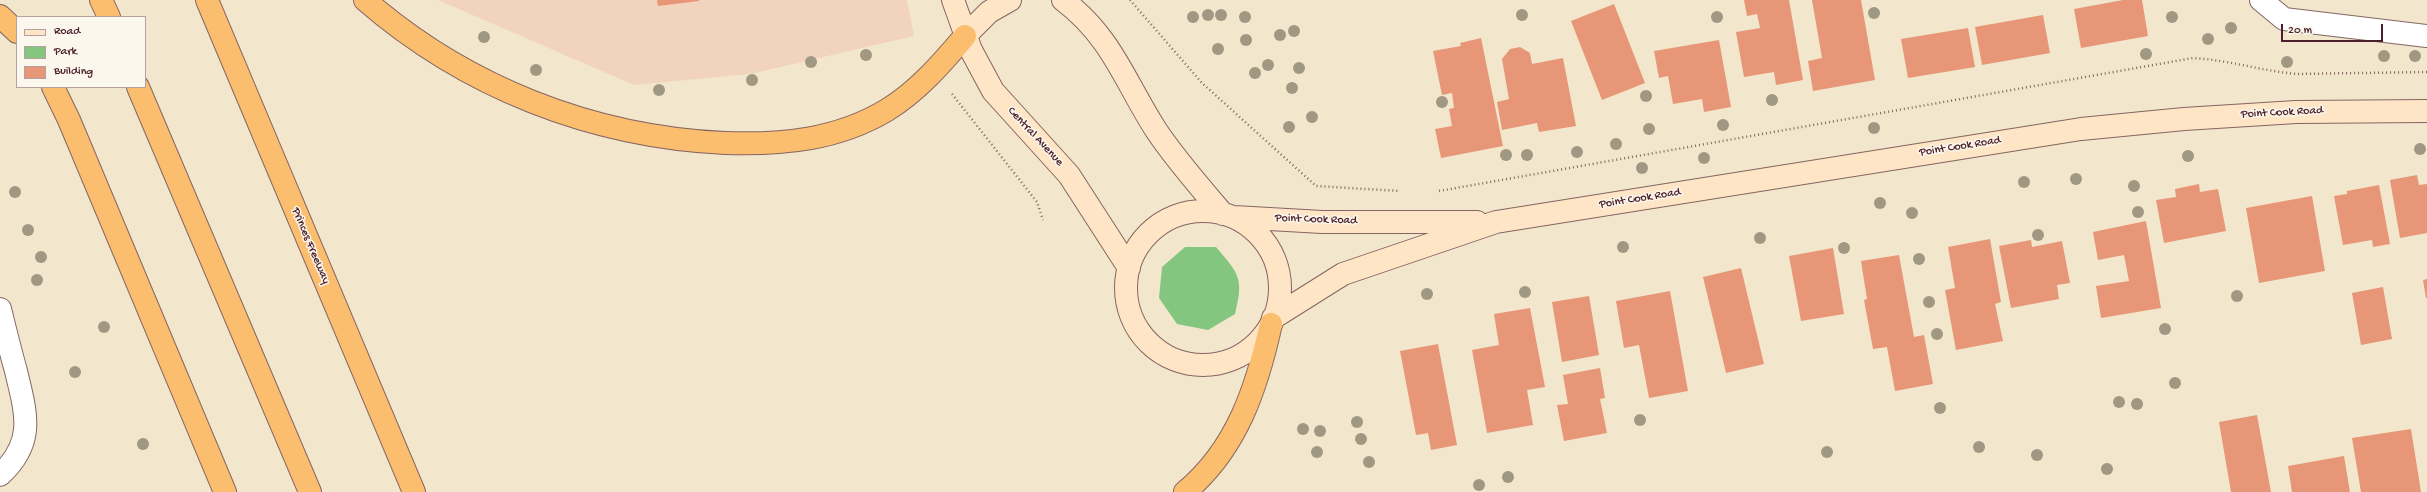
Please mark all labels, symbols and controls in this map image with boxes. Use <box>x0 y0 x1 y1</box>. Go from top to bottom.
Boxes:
legend <box>16 16 146 88</box>
scale bar <box>2283 16 2385 42</box>
text: 20 m <box>2288 24 2312 38</box>
text: Road <box>54 25 80 39</box>
text: Park <box>54 45 77 59</box>
text: Building <box>54 65 93 79</box>
street label: Central Avenue <box>1004 104 1066 170</box>
street label: Point Cook Road <box>2241 104 2323 122</box>
street label: Point Cook Road <box>1918 133 2002 161</box>
street label: Point Cook Road <box>1598 185 1682 213</box>
street label: Princes Freeway <box>287 206 333 286</box>
street label: Point Cook Road <box>1275 211 1357 229</box>

